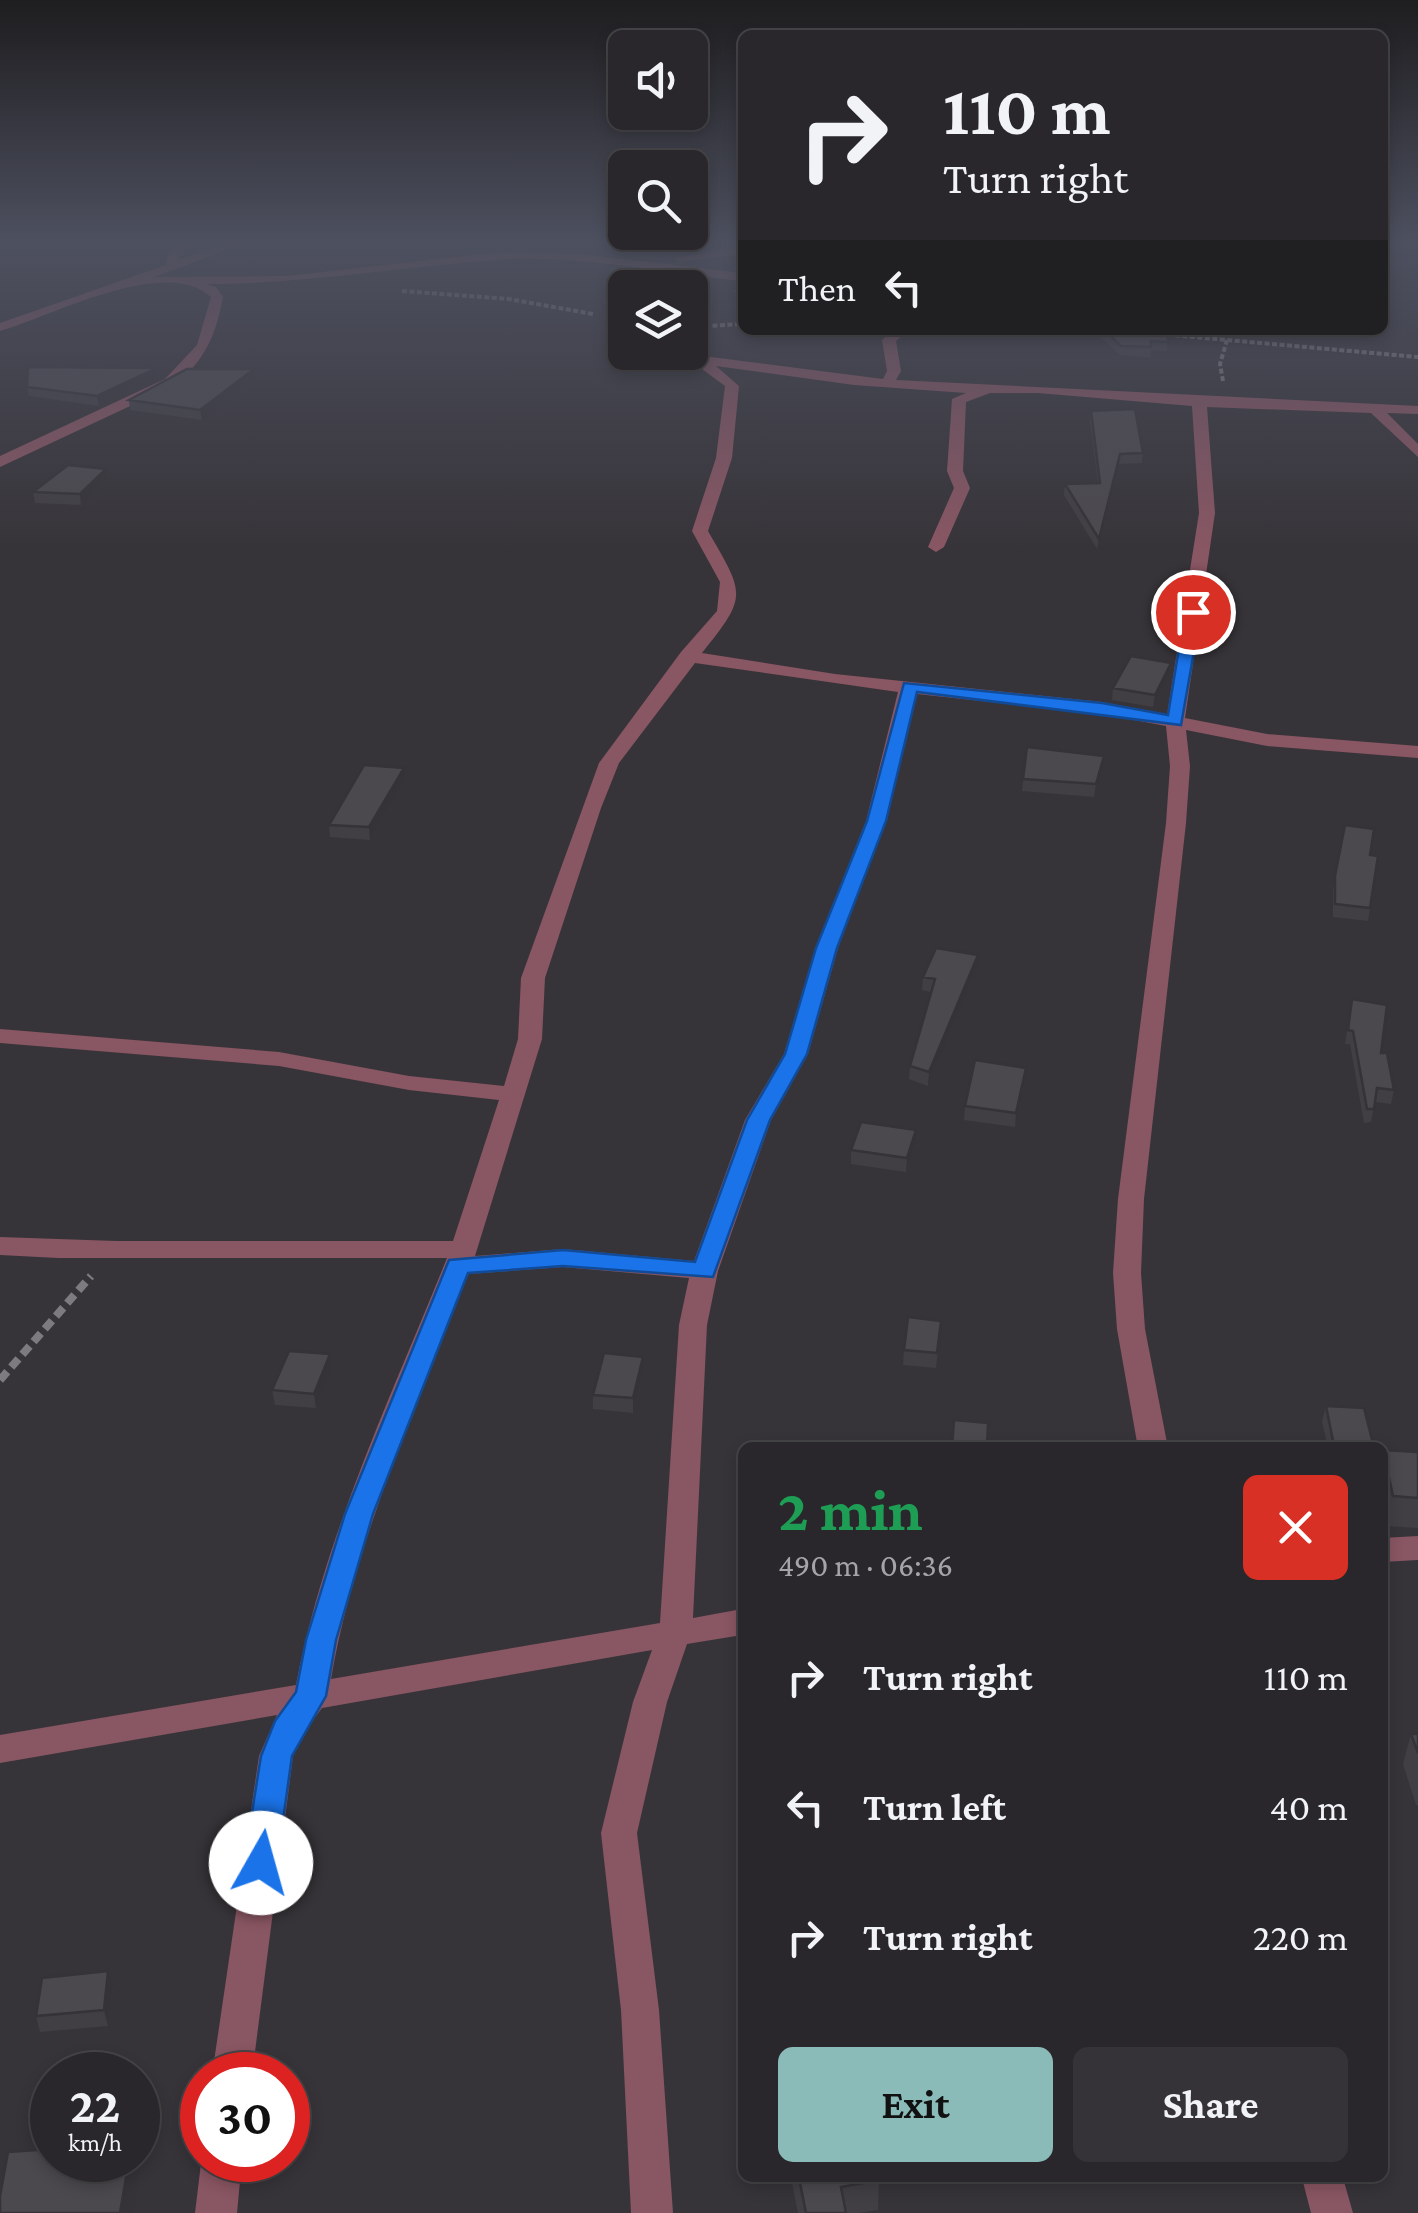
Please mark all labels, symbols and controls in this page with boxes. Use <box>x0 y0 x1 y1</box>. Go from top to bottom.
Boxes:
map controls <box>608 30 708 370</box>
button: sound <box>608 30 708 130</box>
icon: right <box>778 70 908 200</box>
text: 110 m <box>943 71 1111 149</box>
button: search <box>608 150 708 250</box>
text: Turn right <box>943 153 1128 203</box>
icon: left <box>876 260 931 315</box>
text: Then <box>778 267 856 309</box>
button: layers <box>608 270 708 370</box>
pin <box>1151 570 1236 655</box>
icon: arrive <box>1166 585 1221 640</box>
button: close <box>1243 1475 1348 1580</box>
text: 2 min <box>778 1476 923 1543</box>
text: 490 m · 06:36 <box>778 1547 953 1583</box>
icon: right <box>778 1650 833 1705</box>
text: Turn right <box>863 1656 1032 1698</box>
text: 110 m <box>1264 1656 1348 1698</box>
icon: left <box>778 1780 833 1835</box>
text: Turn left <box>863 1786 1006 1828</box>
text: 40 m <box>1269 1786 1348 1828</box>
position arrow <box>209 1811 313 1915</box>
icon: right <box>778 1910 833 1965</box>
text: Turn right <box>863 1916 1032 1958</box>
text: 220 m <box>1253 1916 1348 1958</box>
button: Exit <box>778 2047 1053 2162</box>
button: Share <box>1073 2047 1348 2162</box>
speed limit sign: 30 <box>180 2052 310 2182</box>
text: 22 <box>70 2077 120 2133</box>
text: km/h <box>68 2129 122 2156</box>

